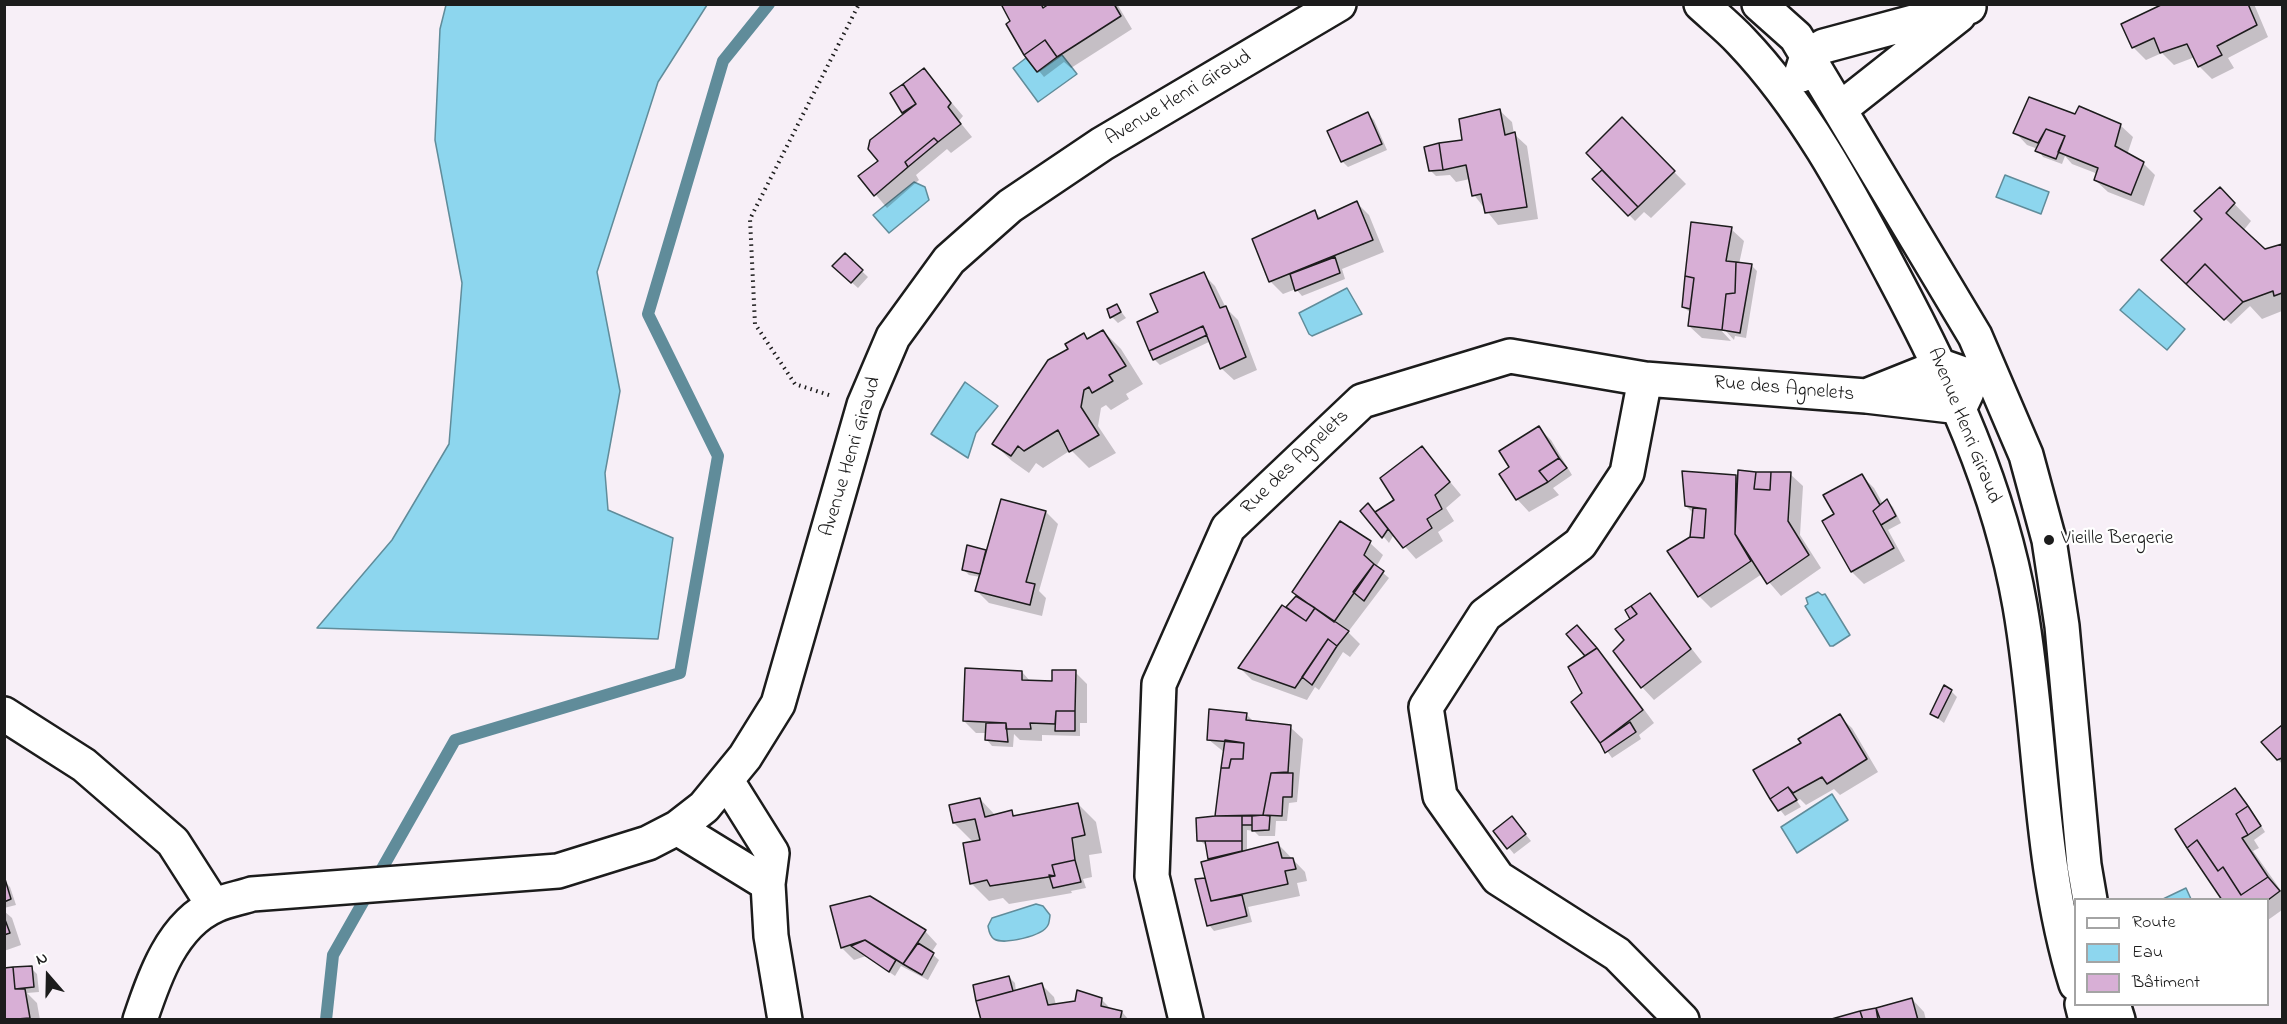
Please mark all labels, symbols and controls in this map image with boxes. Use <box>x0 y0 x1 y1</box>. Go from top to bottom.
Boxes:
street label: Avenue Henri Giraud <box>1102 46 1256 152</box>
street label: Avenue Henri Giraud <box>1921 345 2005 507</box>
street label: Rue des Agnelets <box>1713 372 1855 408</box>
street label: Avenue Henri Giraud <box>816 374 888 540</box>
street label: Rue des Agnelets <box>1237 405 1355 521</box>
place label: Vieille Bergerie <box>2061 528 2174 552</box>
marker: Vieille Bergerie <box>2042 533 2056 547</box>
legend <box>2074 898 2269 1006</box>
text: Route <box>2132 910 2176 936</box>
text: Eau <box>2132 940 2163 966</box>
north arrow <box>18 946 78 1006</box>
text: N <box>33 946 51 972</box>
text: Bâtiment <box>2132 970 2200 996</box>

